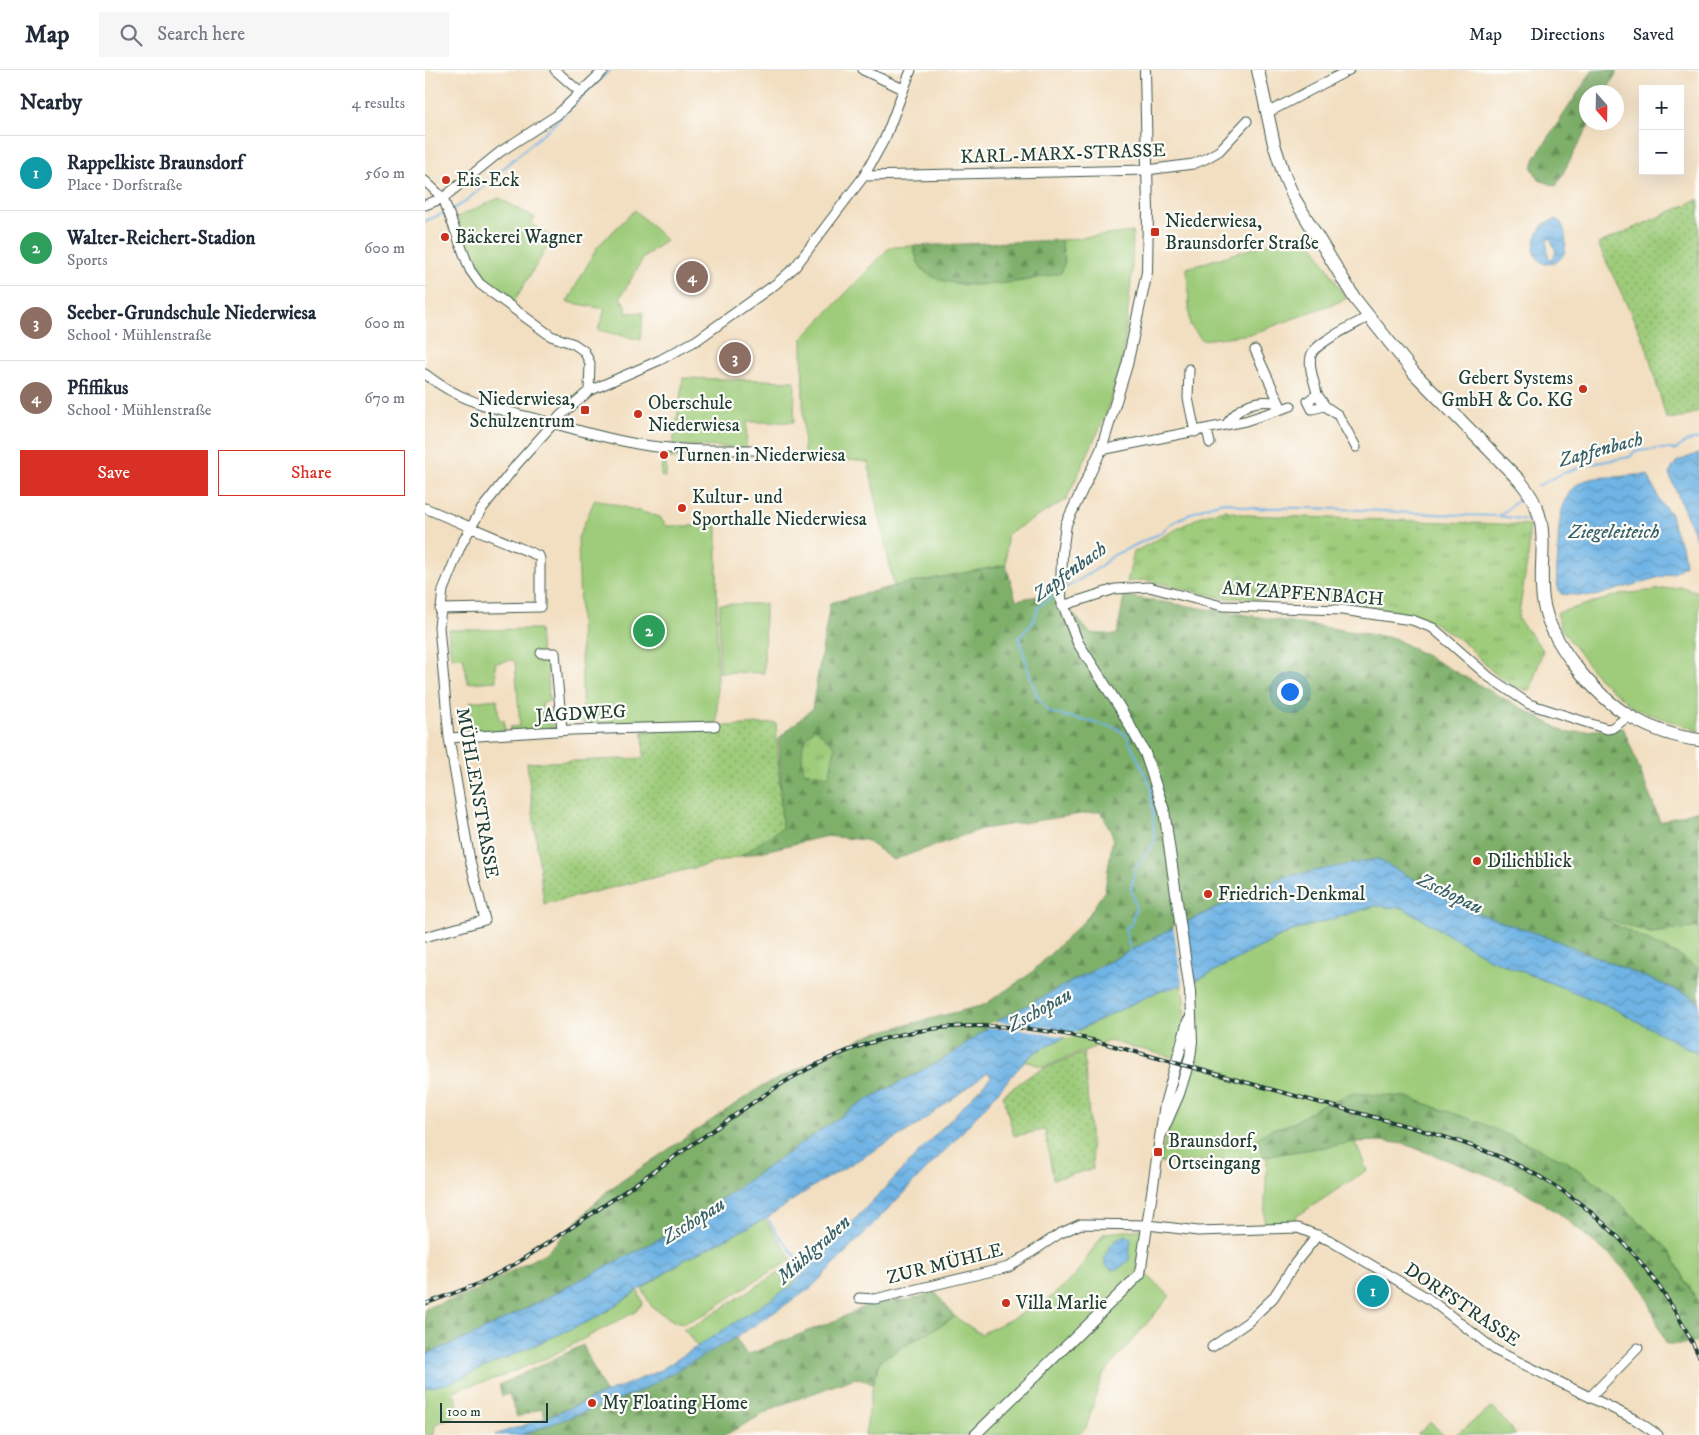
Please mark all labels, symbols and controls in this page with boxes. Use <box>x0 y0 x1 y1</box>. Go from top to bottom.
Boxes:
search box <box>99 12 449 57</box>
text: Map <box>25 20 69 50</box>
icon: search <box>117 21 145 49</box>
text: Search here <box>157 23 245 46</box>
text: Map <box>1469 24 1502 46</box>
text: Directions <box>1530 24 1605 46</box>
text: Saved <box>1633 24 1674 46</box>
north arrow <box>1579 85 1624 130</box>
map controls <box>1639 85 1684 175</box>
button: + <box>1639 85 1684 130</box>
text: Nearby <box>20 90 82 116</box>
text: 4 results <box>352 93 405 113</box>
button: − <box>1639 130 1684 175</box>
street label: KARL-MARX-STRASSE <box>960 139 1166 169</box>
text: Rappelkiste Braunsdorf <box>67 152 243 175</box>
text: 1 <box>33 163 39 183</box>
text: 560 m <box>365 163 405 183</box>
place label: Eis-Eck <box>456 169 520 192</box>
marker: Eis-Eck <box>440 174 452 186</box>
text: Place · Dorfstraße <box>67 175 182 195</box>
place label: Niederwiesa, Braunsdorfer Straße <box>1165 210 1319 255</box>
place label: Bäckerei Wagner <box>455 226 583 249</box>
marker: Niederwiesa, Braunsdorfer Straße <box>1149 226 1161 238</box>
text: Walter-Reichert-Stadion <box>67 227 256 250</box>
marker: Bäckerei Wagner <box>439 231 451 243</box>
text: 2 <box>32 238 40 258</box>
text: 600 m <box>364 238 405 258</box>
text: Sports <box>67 250 108 270</box>
pin: 4 <box>676 258 708 296</box>
text: Seeber-Grundschule Niederwiesa <box>67 302 316 325</box>
text: 3 <box>33 313 39 333</box>
text: 600 m <box>364 313 405 333</box>
text: School · Mühlenstraße <box>67 325 211 345</box>
pin: 3 <box>719 339 751 377</box>
place label: Gebert Systems GmbH & Co. KG <box>1441 367 1573 412</box>
text: Pfiffikus <box>67 377 128 400</box>
marker: Gebert Systems GmbH & Co. KG <box>1577 383 1589 395</box>
text: 4 <box>31 388 41 408</box>
text: 670 m <box>364 388 405 408</box>
place label: Niederwiesa, Schulzentrum <box>470 388 575 433</box>
place label: Oberschule Niederwiesa <box>648 392 740 437</box>
text: School · Mühlenstraße <box>67 400 211 420</box>
marker: Niederwiesa, Schulzentrum <box>579 404 591 416</box>
marker: Oberschule Niederwiesa <box>632 408 644 420</box>
water label: Zapfenbach <box>1555 427 1646 473</box>
place label: Turnen in Niederwiesa <box>674 444 846 467</box>
marker: Turnen in Niederwiesa <box>658 449 670 461</box>
button: Save <box>20 450 208 496</box>
button: Share <box>218 450 405 496</box>
place label: Kultur- und Sporthalle Niederwiesa <box>692 486 867 531</box>
marker: Kultur- und Sporthalle Niederwiesa <box>676 502 688 514</box>
water label: Ziegeleiteich <box>1568 520 1659 545</box>
water label: Zapfenbach <box>1027 537 1112 608</box>
street label: AM ZAPFENBACH <box>1221 577 1385 611</box>
pin: 2 <box>633 612 665 650</box>
your location <box>1277 679 1303 705</box>
street label: JAGDWEG <box>533 700 627 728</box>
street label: MÜHLENSTRASSE <box>451 706 504 880</box>
place label: Dilichblick <box>1487 850 1572 873</box>
marker: Dilichblick <box>1471 855 1483 867</box>
water label: Zschopau <box>1412 867 1487 921</box>
place label: Friedrich-Denkmal <box>1218 883 1366 906</box>
marker: Friedrich-Denkmal <box>1202 888 1214 900</box>
water label: Zschopau <box>1003 982 1077 1038</box>
place label: Braunsdorf, Ortseingang <box>1168 1130 1261 1175</box>
marker: Braunsdorf, Ortseingang <box>1152 1146 1164 1158</box>
water label: Zschopau <box>657 1192 730 1251</box>
water label: Mühlgraben <box>770 1210 856 1291</box>
street label: ZUR MÜHLE <box>884 1238 1005 1290</box>
street label: DORFSTRASSE <box>1400 1258 1524 1352</box>
pin: 1 <box>1357 1272 1389 1310</box>
place label: Villa Marlie <box>1015 1292 1107 1315</box>
marker: Villa Marlie <box>1000 1297 1012 1309</box>
place label: My Floating Home <box>602 1392 748 1415</box>
marker: My Floating Home <box>586 1397 598 1409</box>
scale bar <box>440 1400 547 1423</box>
text: 100 m <box>447 1403 481 1421</box>

